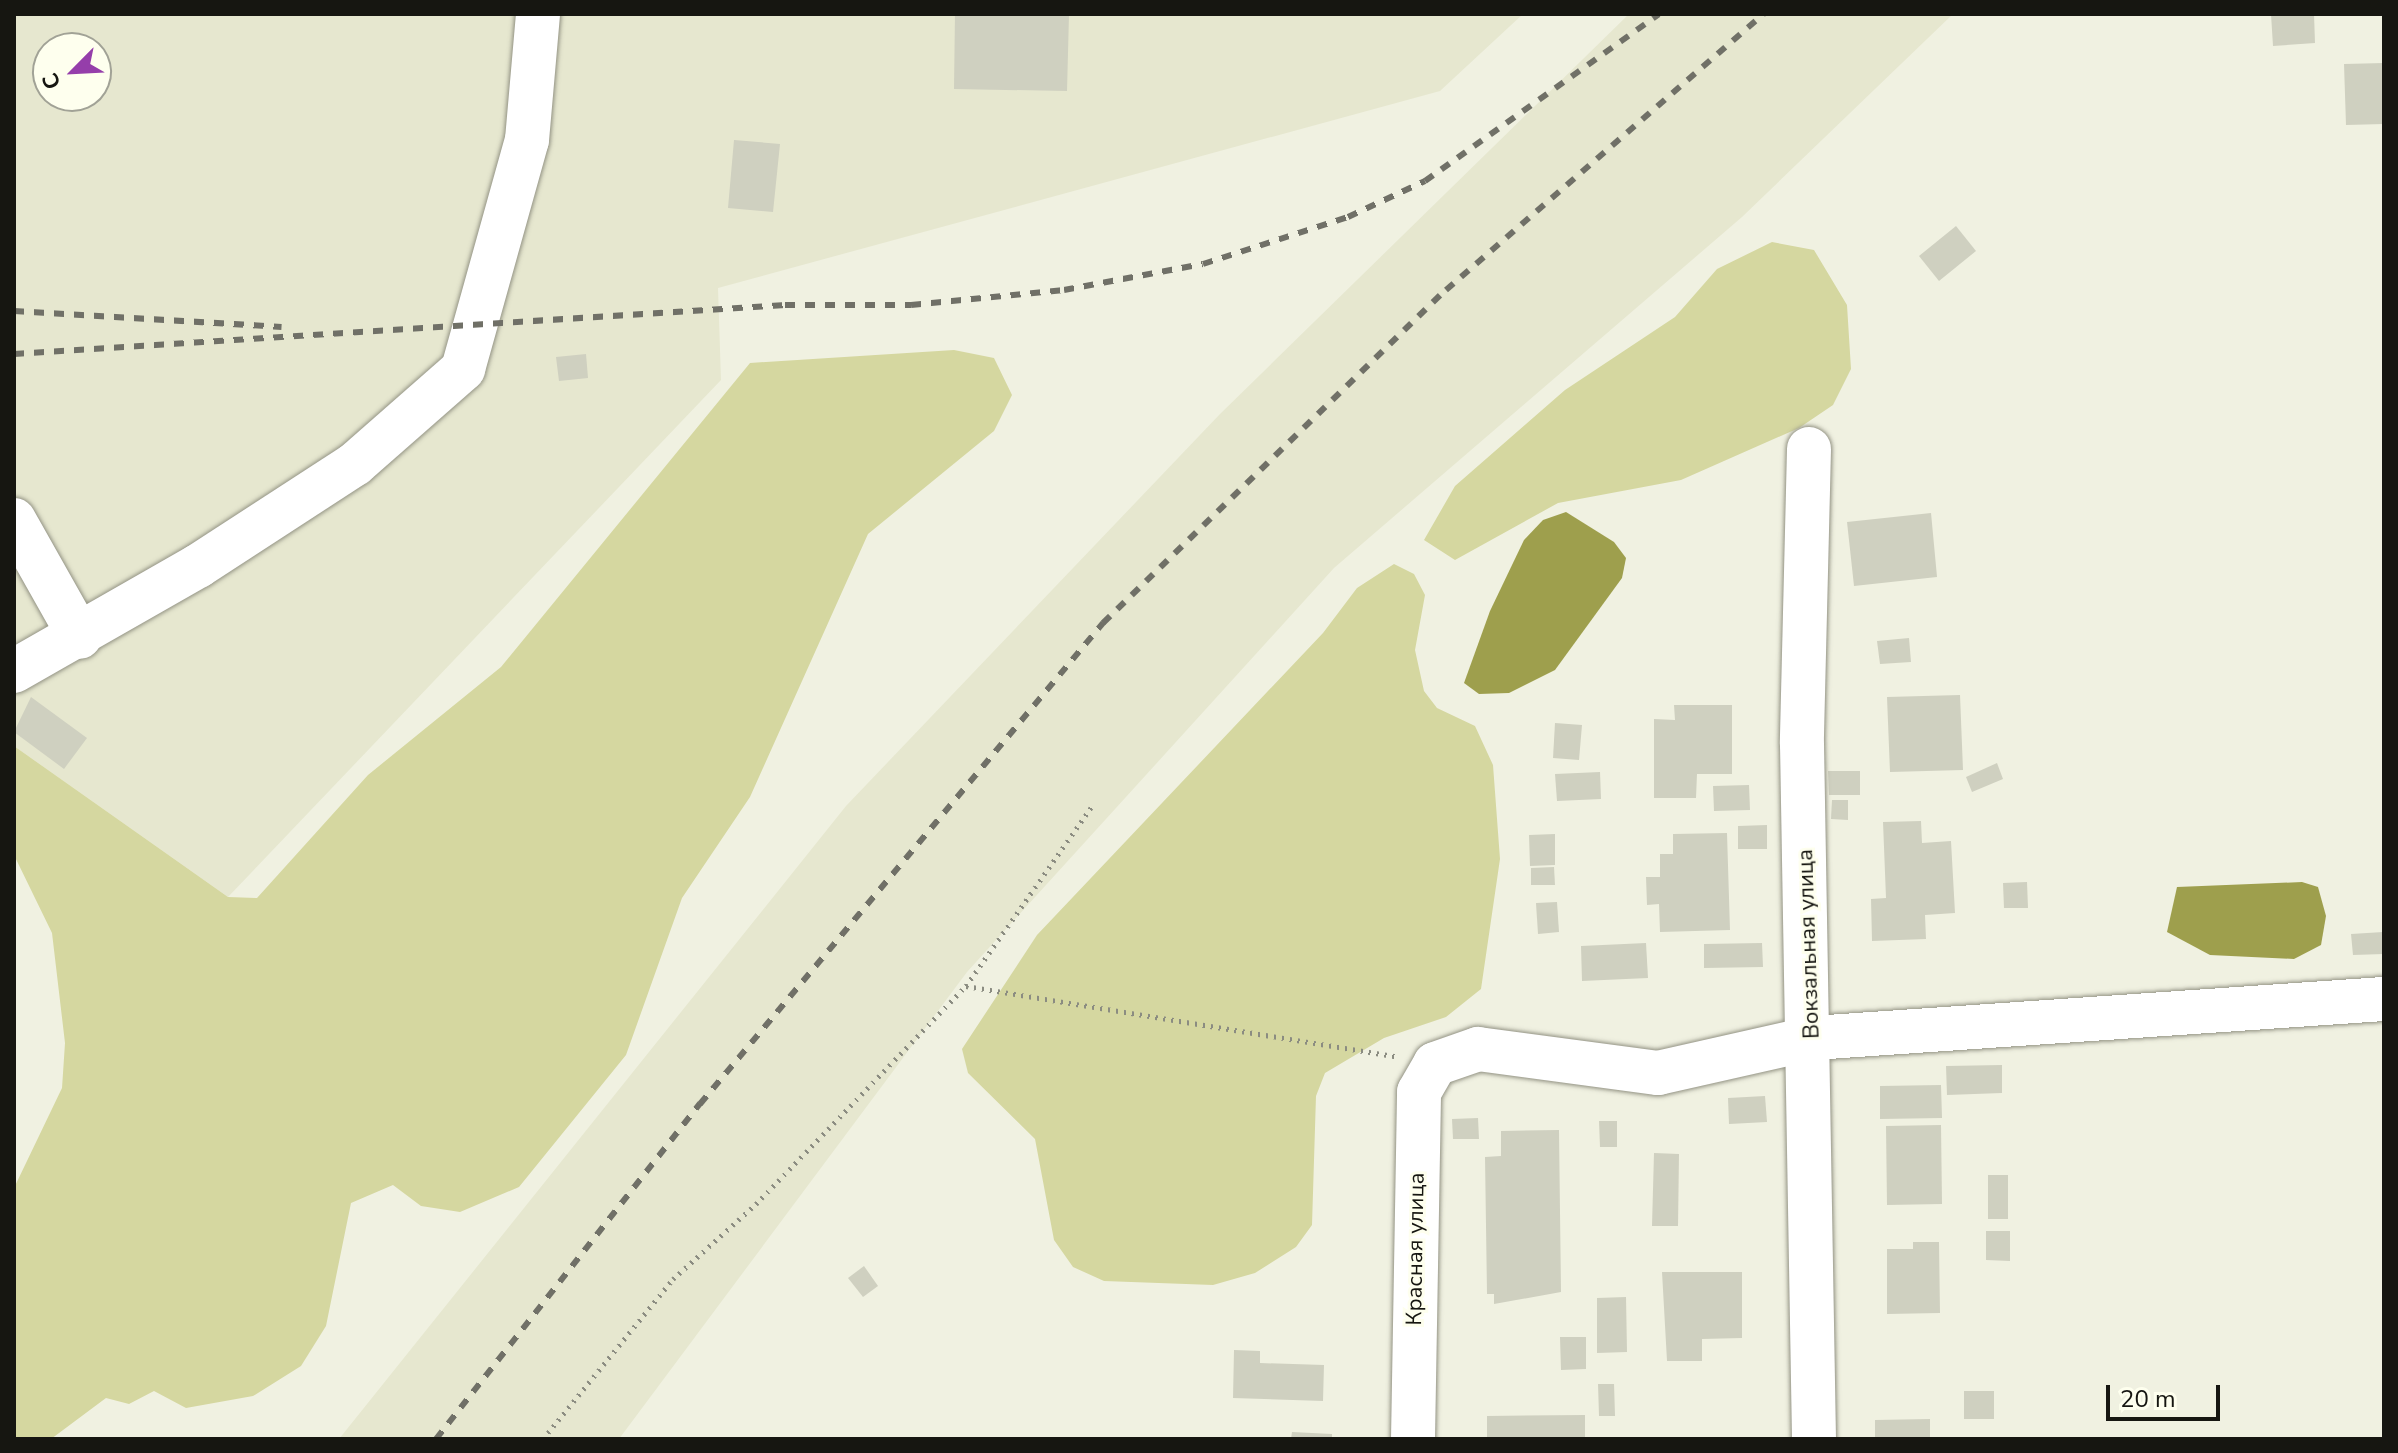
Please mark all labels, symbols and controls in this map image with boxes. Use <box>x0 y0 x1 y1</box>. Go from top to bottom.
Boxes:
north arrow <box>32 32 112 112</box>
text: С <box>35 68 69 94</box>
street label: Вокзальная улица <box>1792 849 1826 1039</box>
street label: Красная улица <box>1401 1172 1431 1326</box>
scale bar <box>2110 1369 2224 1419</box>
text: 20 m <box>2120 1383 2176 1415</box>

